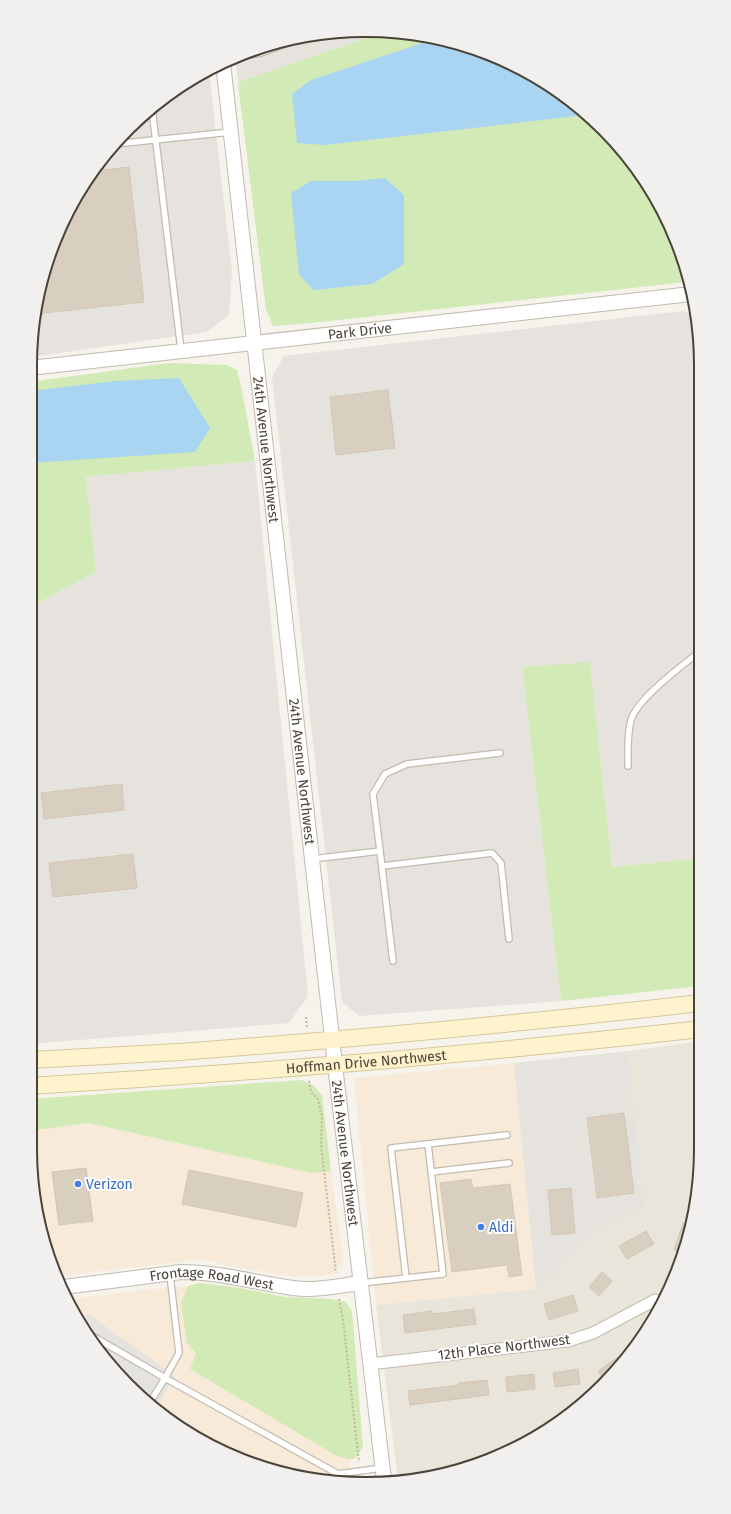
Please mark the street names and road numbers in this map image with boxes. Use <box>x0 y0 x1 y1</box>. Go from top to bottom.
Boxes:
street label: Park Drive <box>327 320 393 344</box>
street label: 24th Avenue Northwest <box>249 376 282 525</box>
street label: 24th Avenue Northwest <box>285 698 318 847</box>
street label: Hoffman Drive Northwest <box>285 1047 448 1078</box>
street label: 24th Avenue Northwest <box>328 1079 362 1228</box>
street label: Frontage Road West <box>149 1264 276 1294</box>
street label: 12th Place Northwest <box>437 1331 572 1364</box>

